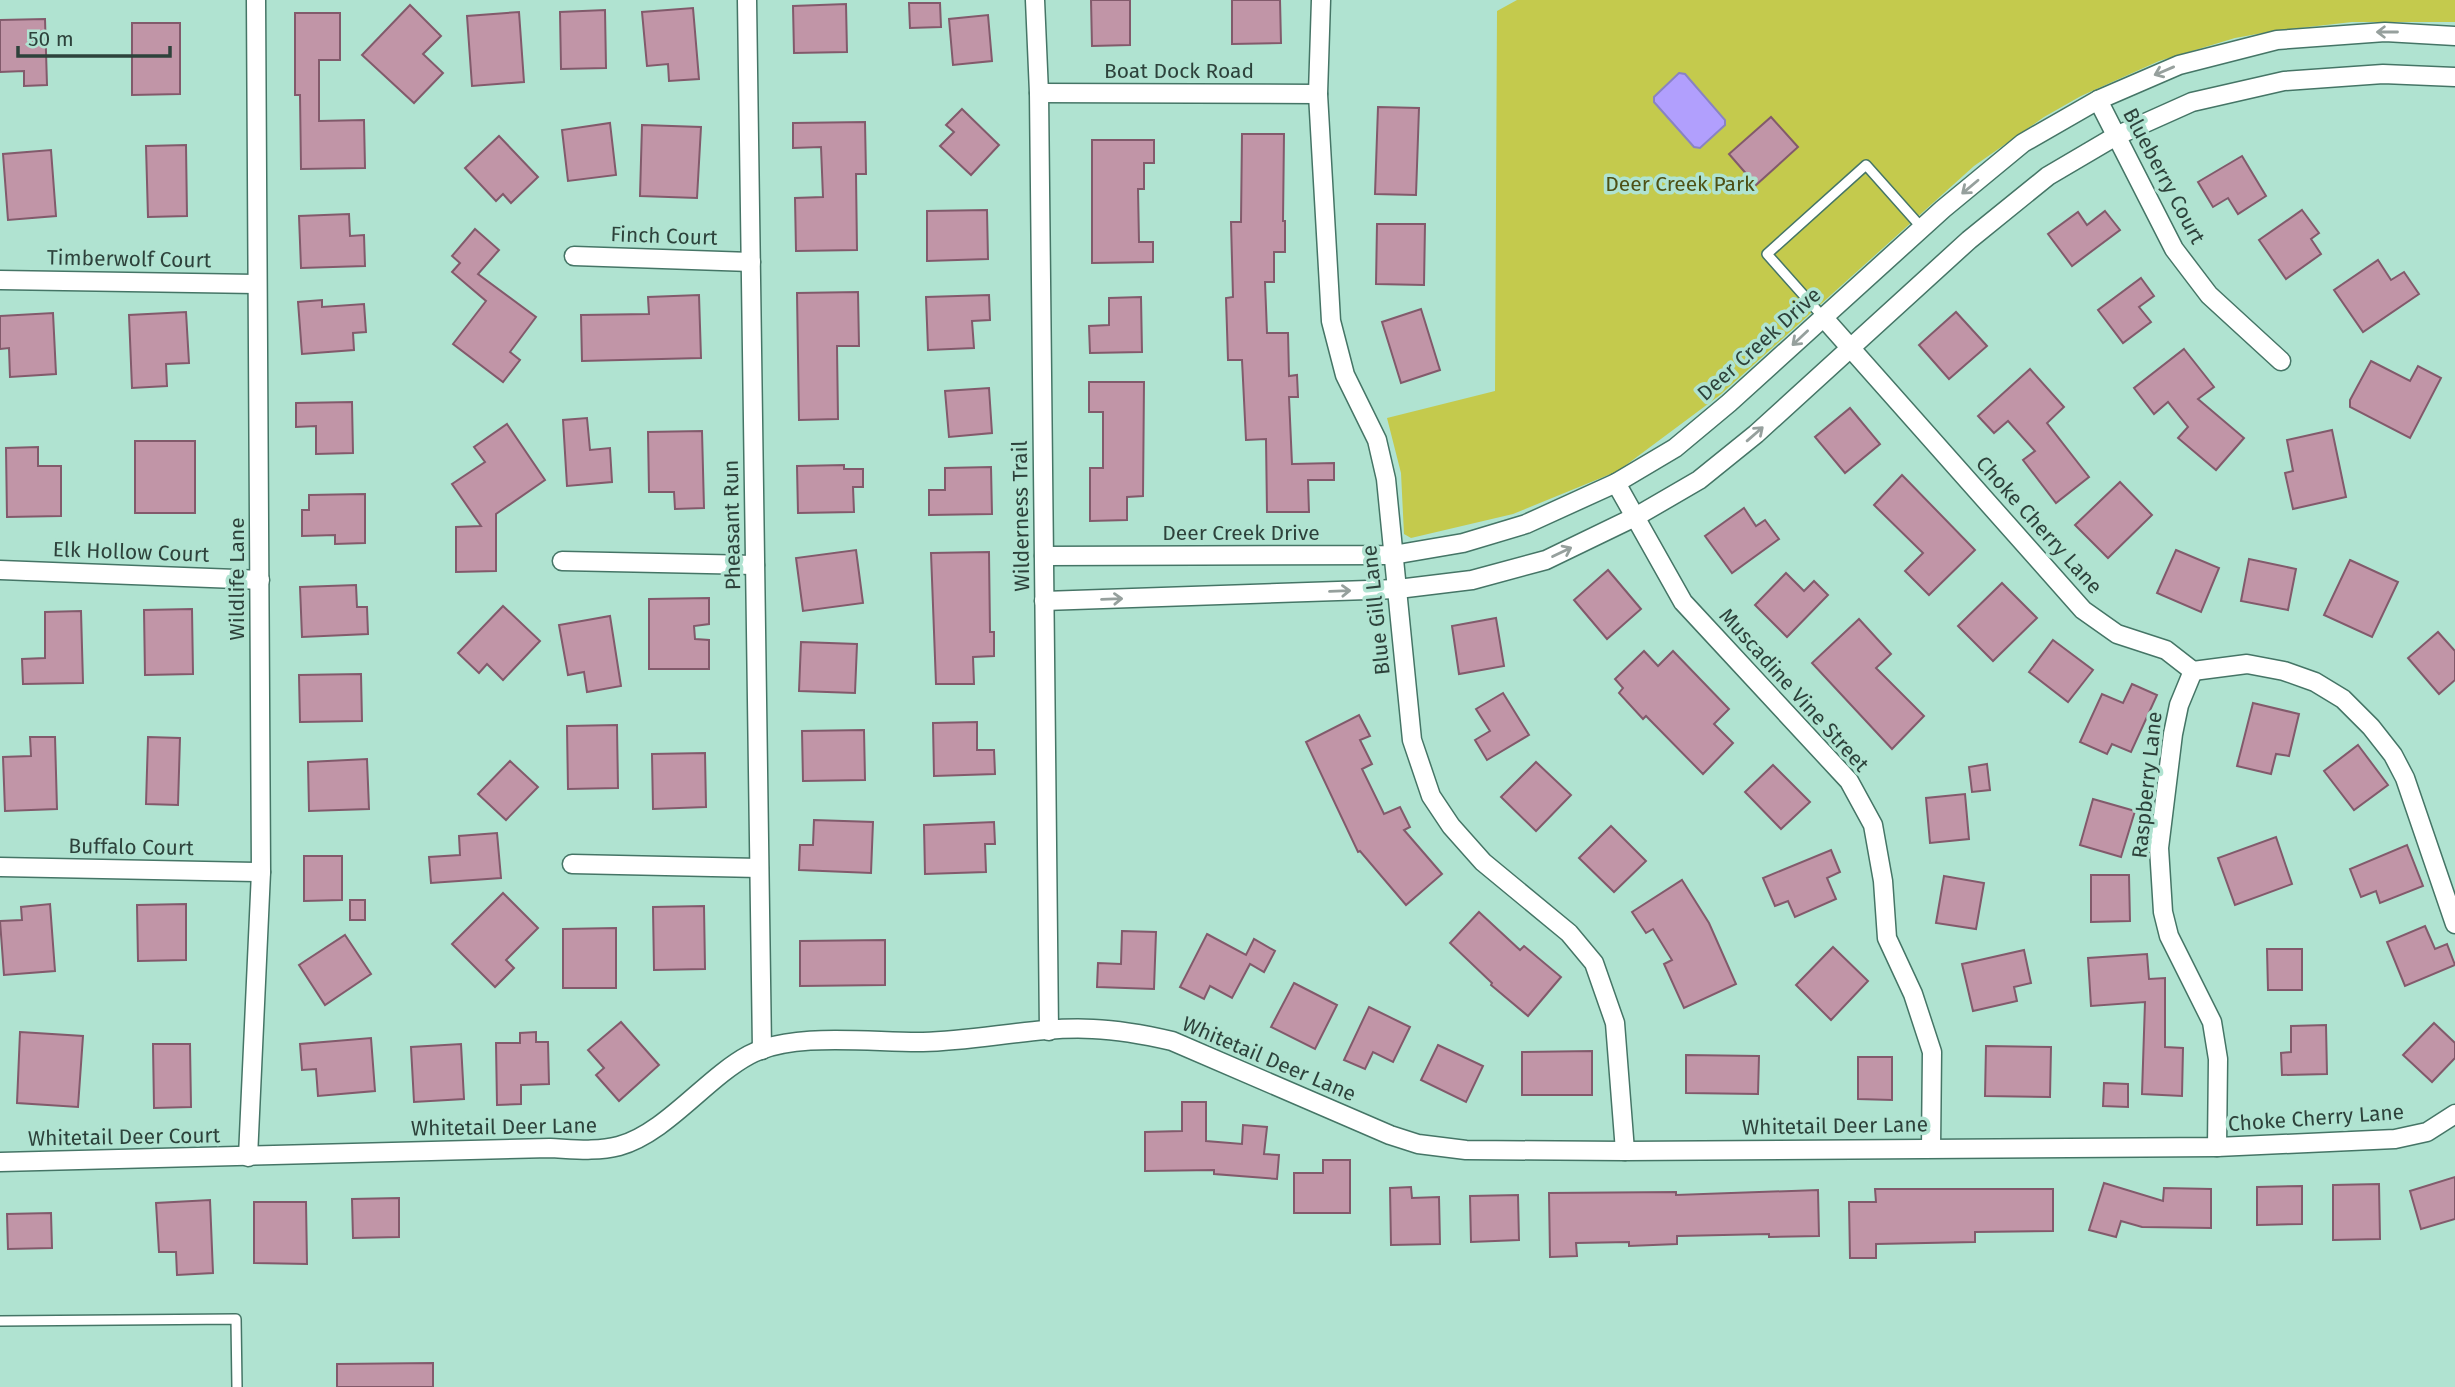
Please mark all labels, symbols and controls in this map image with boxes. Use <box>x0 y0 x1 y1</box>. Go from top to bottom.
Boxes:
scale bar <box>18 14 170 58</box>
one-way arrow <box>2376 25 2399 39</box>
text: 50 m <box>28 26 74 52</box>
street label: Boat Dock Road <box>1104 58 1254 84</box>
one-way arrow <box>2154 66 2175 79</box>
street label: Blueberry Court <box>2117 104 2211 249</box>
park label: Deer Creek Park <box>1605 171 1755 197</box>
one-way arrow <box>1961 179 1979 195</box>
street label: Finch Court <box>610 221 718 251</box>
street label: Timberwolf Court <box>47 245 212 273</box>
street label: Deer Creek Drive <box>1692 282 1826 406</box>
one-way arrow <box>1791 330 1809 346</box>
one-way arrow <box>1746 426 1764 442</box>
street label: Wilderness Trail <box>1007 440 1035 592</box>
street label: Choke Cherry Lane <box>1970 451 2108 599</box>
street label: Pheasant Run <box>718 460 746 590</box>
street label: Wildlife Lane <box>224 517 250 641</box>
street label: Deer Creek Drive <box>1162 520 1320 546</box>
street label: Elk Hollow Court <box>52 536 210 568</box>
street label: Blue Gill Lane <box>1356 544 1396 676</box>
one-way arrow <box>1551 545 1572 558</box>
one-way arrow <box>1328 585 1351 598</box>
one-way arrow <box>1101 592 1124 605</box>
street label: Muscadine Vine Street <box>1714 603 1875 778</box>
street label: Raspberry Lane <box>2126 710 2168 860</box>
street label: Buffalo Court <box>68 833 194 861</box>
street label: Whitetail Deer Lane <box>1178 1011 1360 1107</box>
street label: Choke Cherry Lane <box>2227 1099 2405 1137</box>
street label: Whitetail Deer Lane <box>1742 1111 1928 1141</box>
street label: Whitetail Deer Lane <box>411 1112 597 1142</box>
street label: Whitetail Deer Court <box>28 1122 221 1152</box>

